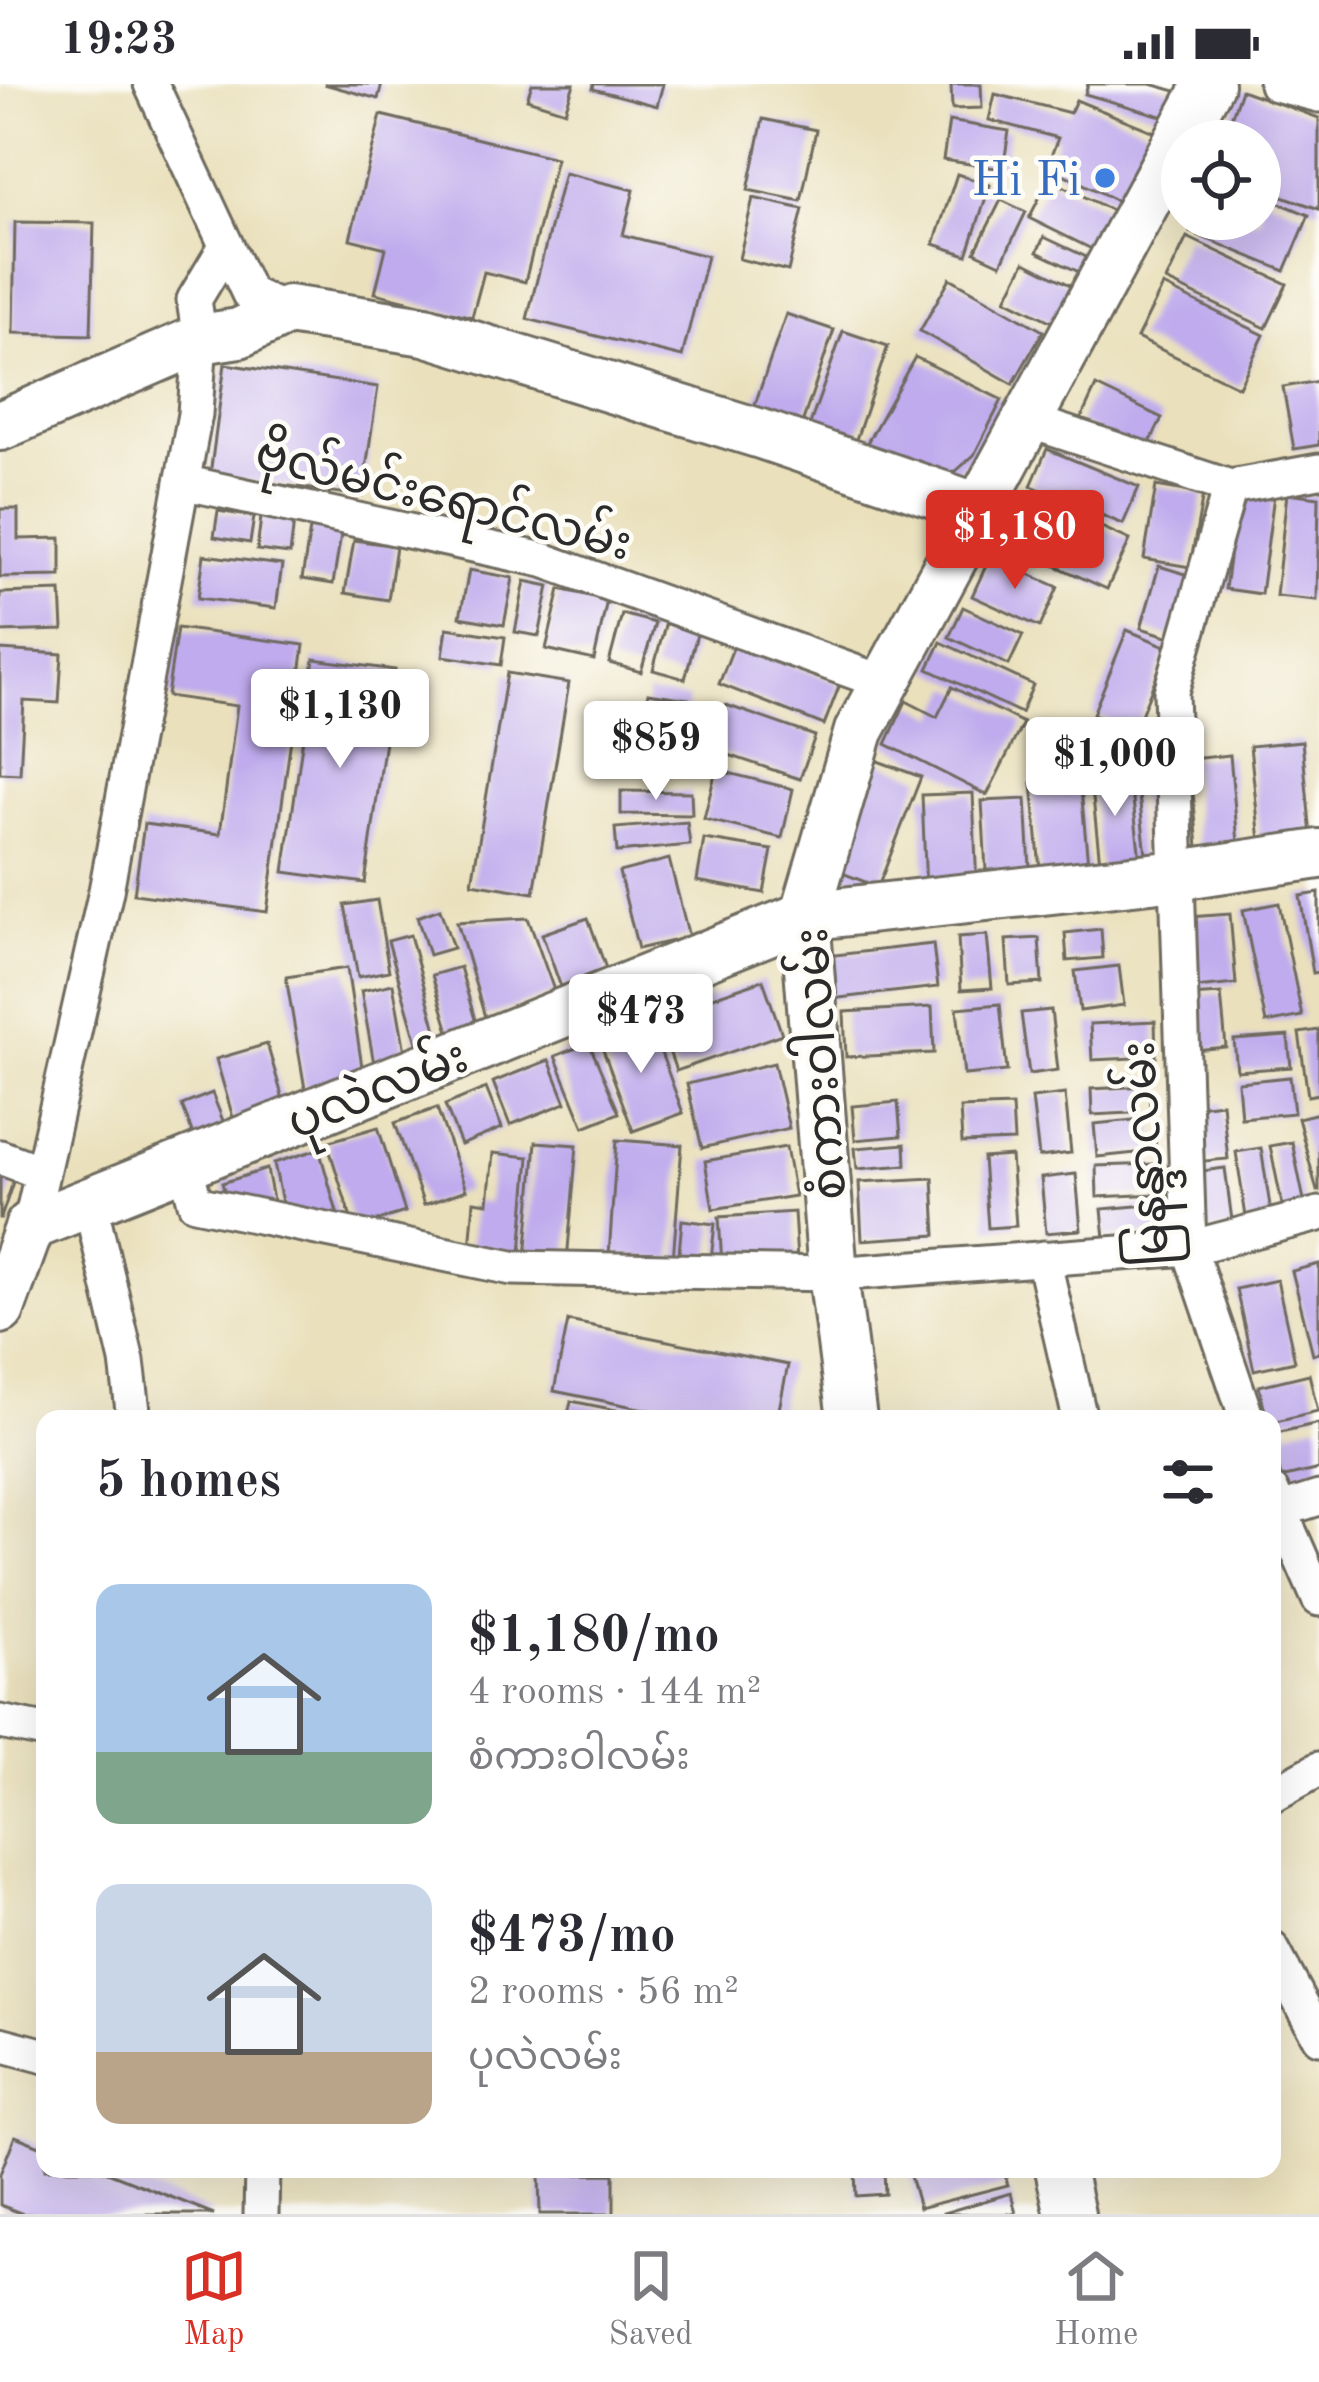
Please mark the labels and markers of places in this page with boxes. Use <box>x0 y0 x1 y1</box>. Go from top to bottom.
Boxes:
place label: Hi Fi <box>971 158 1081 206</box>
marker: Hi Fi <box>1092 165 1118 191</box>
pin: $1,180 <box>917 490 1113 592</box>
pin: $1,130 <box>242 669 438 771</box>
pin: $859 <box>585 701 727 803</box>
pin: $1,000 <box>1017 717 1213 819</box>
pin: $473 <box>570 974 712 1076</box>

